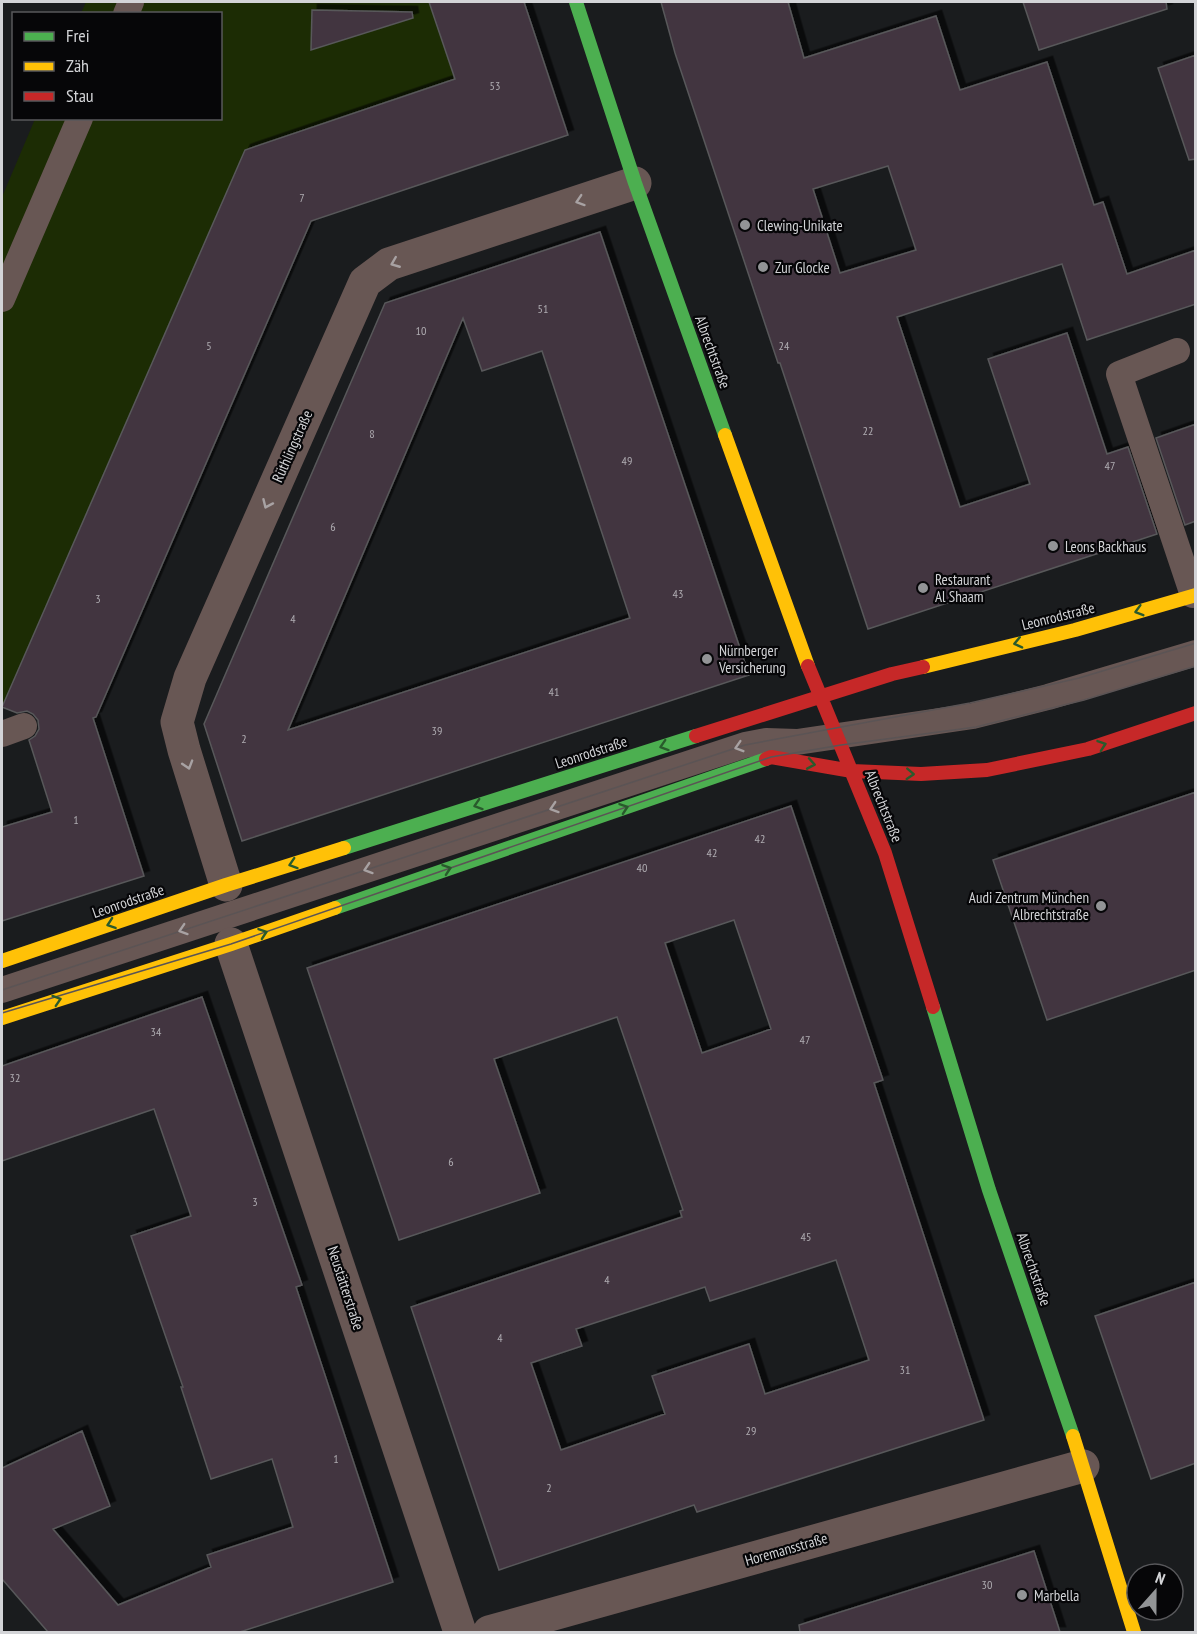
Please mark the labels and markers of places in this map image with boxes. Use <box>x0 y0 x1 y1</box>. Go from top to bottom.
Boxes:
place label: Clewing-Unikate <box>757 216 843 235</box>
marker: Clewing-Unikate <box>738 218 752 232</box>
place label: Zur Glocke <box>775 258 830 277</box>
marker: Zur Glocke <box>756 260 770 274</box>
place label: Leons Backhaus <box>1065 537 1146 556</box>
marker: Leons Backhaus <box>1046 539 1060 553</box>
place label: Restaurant Al Shaam <box>935 570 990 606</box>
marker: Restaurant Al Shaam <box>916 581 930 595</box>
place label: Nürnberger Versicherung <box>718 641 786 677</box>
marker: Nürnberger Versicherung <box>700 652 714 666</box>
place label: Audi Zentrum München Albrechtstraße <box>969 888 1089 924</box>
marker: Audi Zentrum München Albrechtstraße <box>1094 899 1108 913</box>
place label: Marbella <box>1034 1586 1079 1605</box>
marker: Marbella <box>1015 1588 1029 1602</box>

